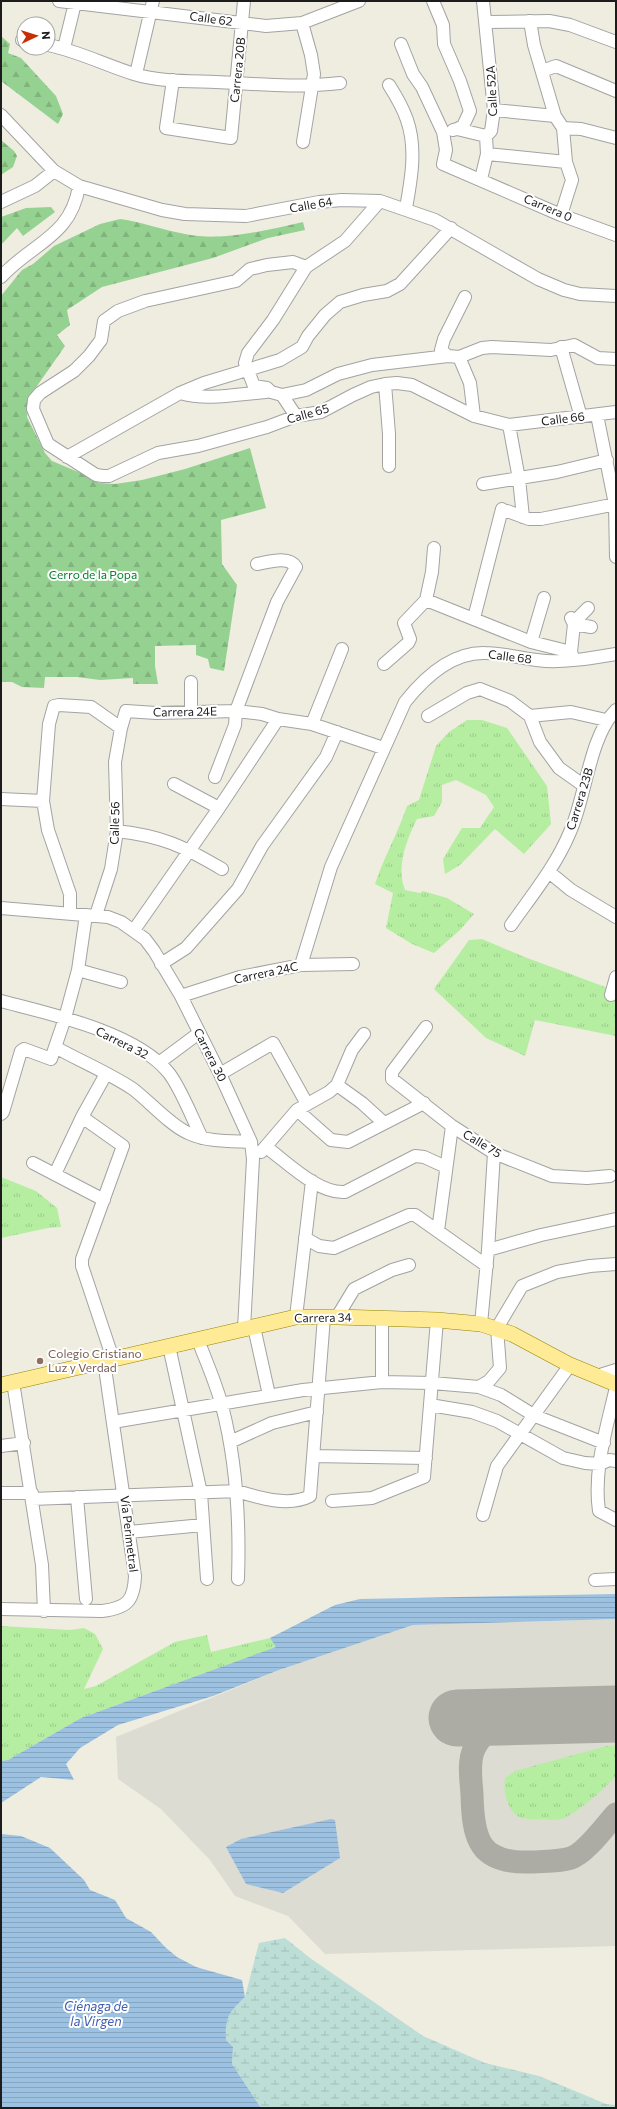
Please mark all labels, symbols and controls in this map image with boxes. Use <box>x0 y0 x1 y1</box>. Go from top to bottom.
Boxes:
street label: Calle 62 <box>189 8 234 28</box>
north arrow <box>16 16 56 56</box>
text: N <box>40 31 53 40</box>
street label: Carrera 20B <box>227 36 247 103</box>
street label: Calle 52A <box>483 65 499 117</box>
street label: Carrera 0 <box>522 191 575 224</box>
street label: Calle 64 <box>288 193 334 215</box>
street label: Calle 65 <box>285 400 331 426</box>
street label: Calle 66 <box>540 408 585 428</box>
park label: Cerro de la Popa <box>49 567 137 581</box>
street label: Calle 68 <box>488 646 533 666</box>
street label: Carrera 24E <box>153 703 217 719</box>
street label: Carrera 23B <box>563 765 595 832</box>
street label: Calle 56 <box>107 801 121 845</box>
street label: Carrera 24C <box>232 958 299 986</box>
street label: Carrera 32 <box>94 1023 151 1061</box>
street label: Carrera 30 <box>191 1025 230 1084</box>
street label: Calle 75 <box>461 1126 504 1160</box>
street label: Carrera 34 <box>294 1309 352 1325</box>
place label: Colegio Cristiano Luz y Verdad <box>48 1346 142 1374</box>
marker: Colegio Cristiano Luz y Verdad <box>35 1356 45 1366</box>
street label: Vía Perimetral <box>118 1495 142 1573</box>
water label: Ciénaga de la Virgen <box>64 1998 128 2029</box>

